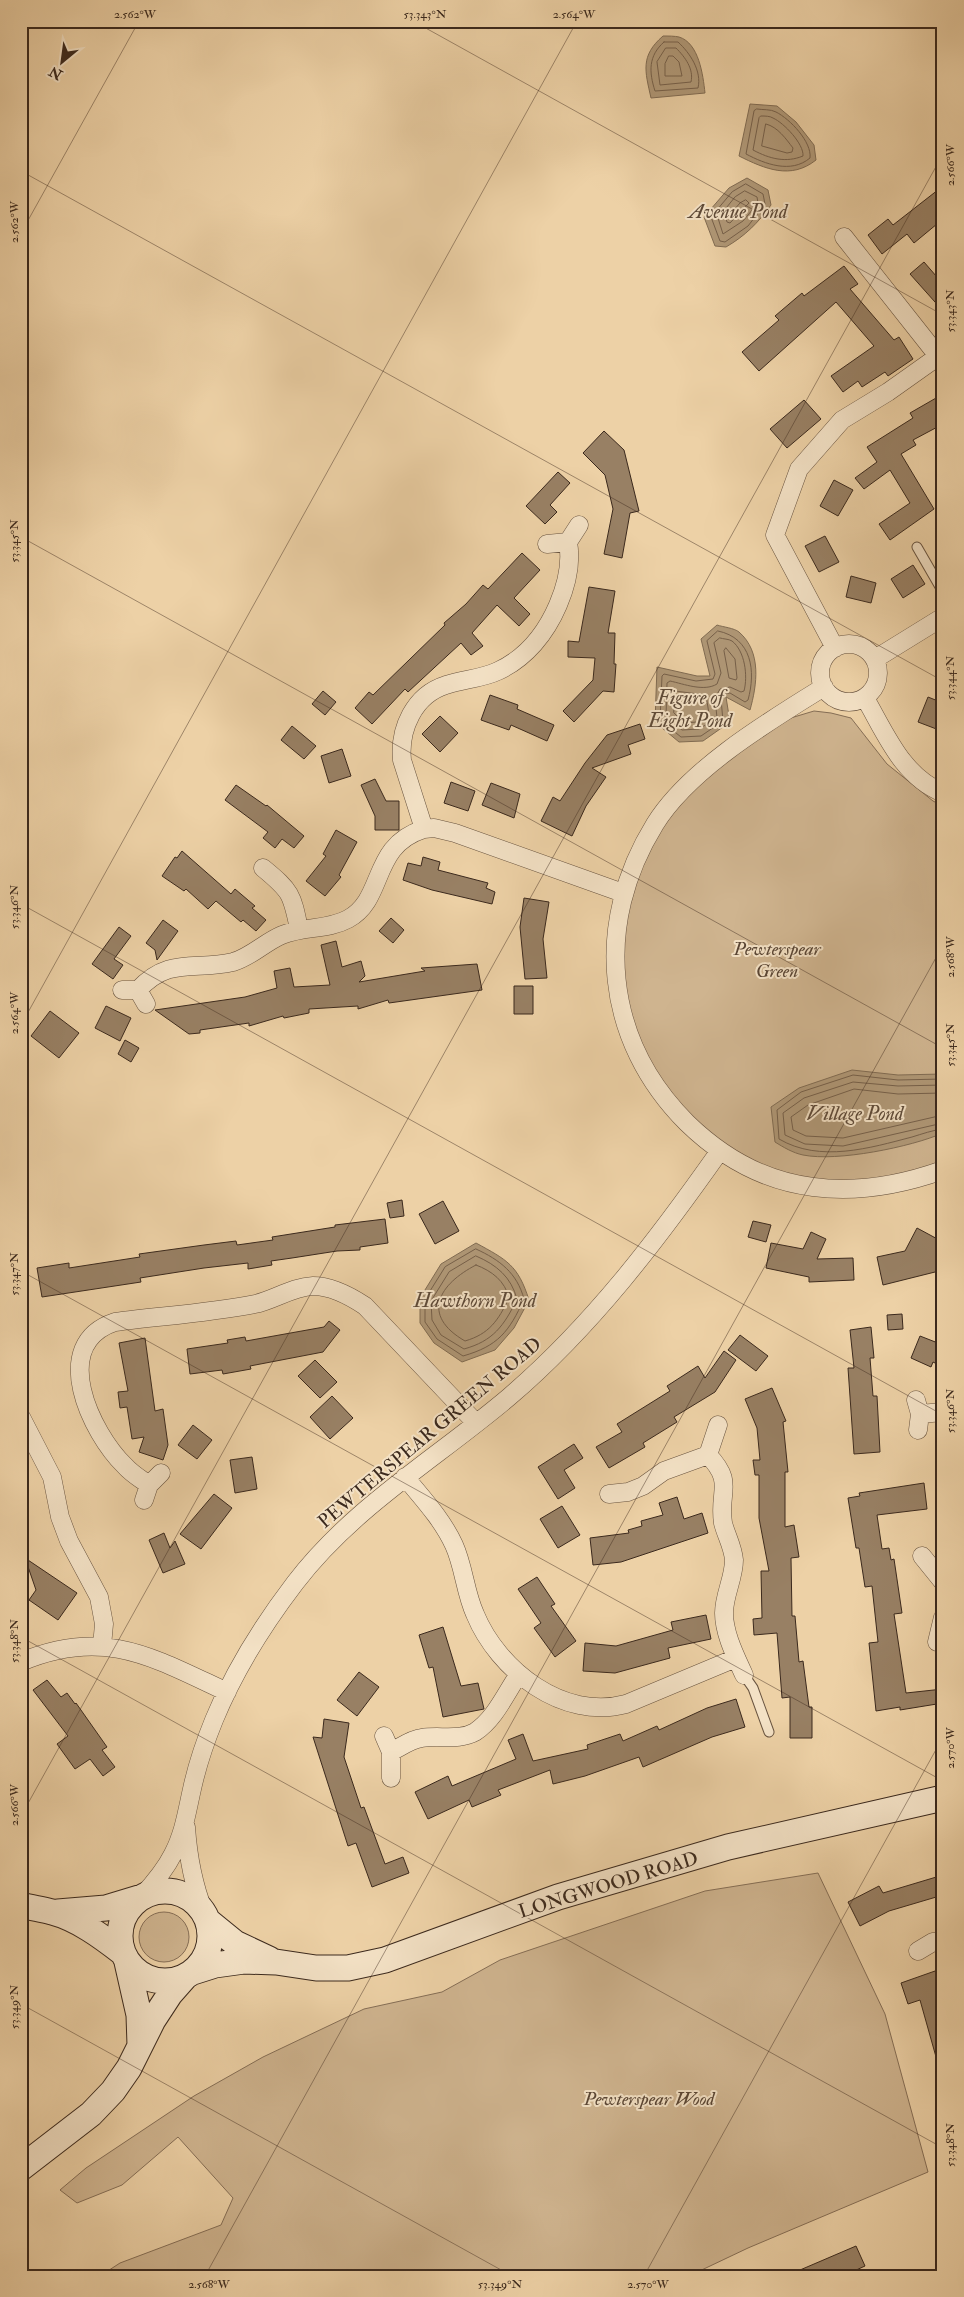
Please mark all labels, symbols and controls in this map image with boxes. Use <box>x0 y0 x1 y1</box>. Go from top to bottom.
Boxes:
text: 2.562°W <box>114 7 157 22</box>
text: 53.343°N <box>404 7 447 22</box>
text: 2.564°W <box>553 7 596 22</box>
north arrow <box>38 38 88 88</box>
text: N <box>46 62 66 84</box>
text: 2.566°W <box>943 143 958 186</box>
water label: Avenue Pond <box>687 199 789 224</box>
text: 2.562°W <box>7 200 22 243</box>
text: 53.343°N <box>943 289 958 332</box>
text: 53.345°N <box>7 519 22 563</box>
text: 53.344°N <box>943 655 958 700</box>
water label: Figure of Eight Pond <box>646 685 734 733</box>
text: 53.346°N <box>7 885 22 929</box>
text: 2.568°W <box>943 935 958 978</box>
park label: Pewterspear Green <box>732 937 822 983</box>
text: 2.564°W <box>7 991 22 1034</box>
text: 53.345°N <box>943 1023 958 1067</box>
water label: Village Pond <box>807 1101 905 1126</box>
text: 53.347°N <box>7 1252 22 1296</box>
water label: Hawthorn Pond <box>413 1288 538 1313</box>
street label: PEWTERSPEAR GREEN ROAD <box>313 1332 546 1533</box>
text: 53.346°N <box>943 1389 958 1433</box>
text: 53.348°N <box>7 1619 22 1663</box>
text: 2.570°W <box>943 1726 958 1769</box>
text: 2.566°W <box>7 1783 22 1826</box>
street label: LONGWOOD ROAD <box>515 1846 701 1924</box>
text: 53.349°N <box>7 1985 22 2029</box>
park label: Pewterspear Wood <box>583 2087 715 2111</box>
text: 53.348°N <box>943 2123 958 2167</box>
text: 2.568°W <box>188 2277 231 2292</box>
text: 53.349°N <box>478 2277 522 2292</box>
text: 2.570°W <box>627 2277 670 2292</box>

